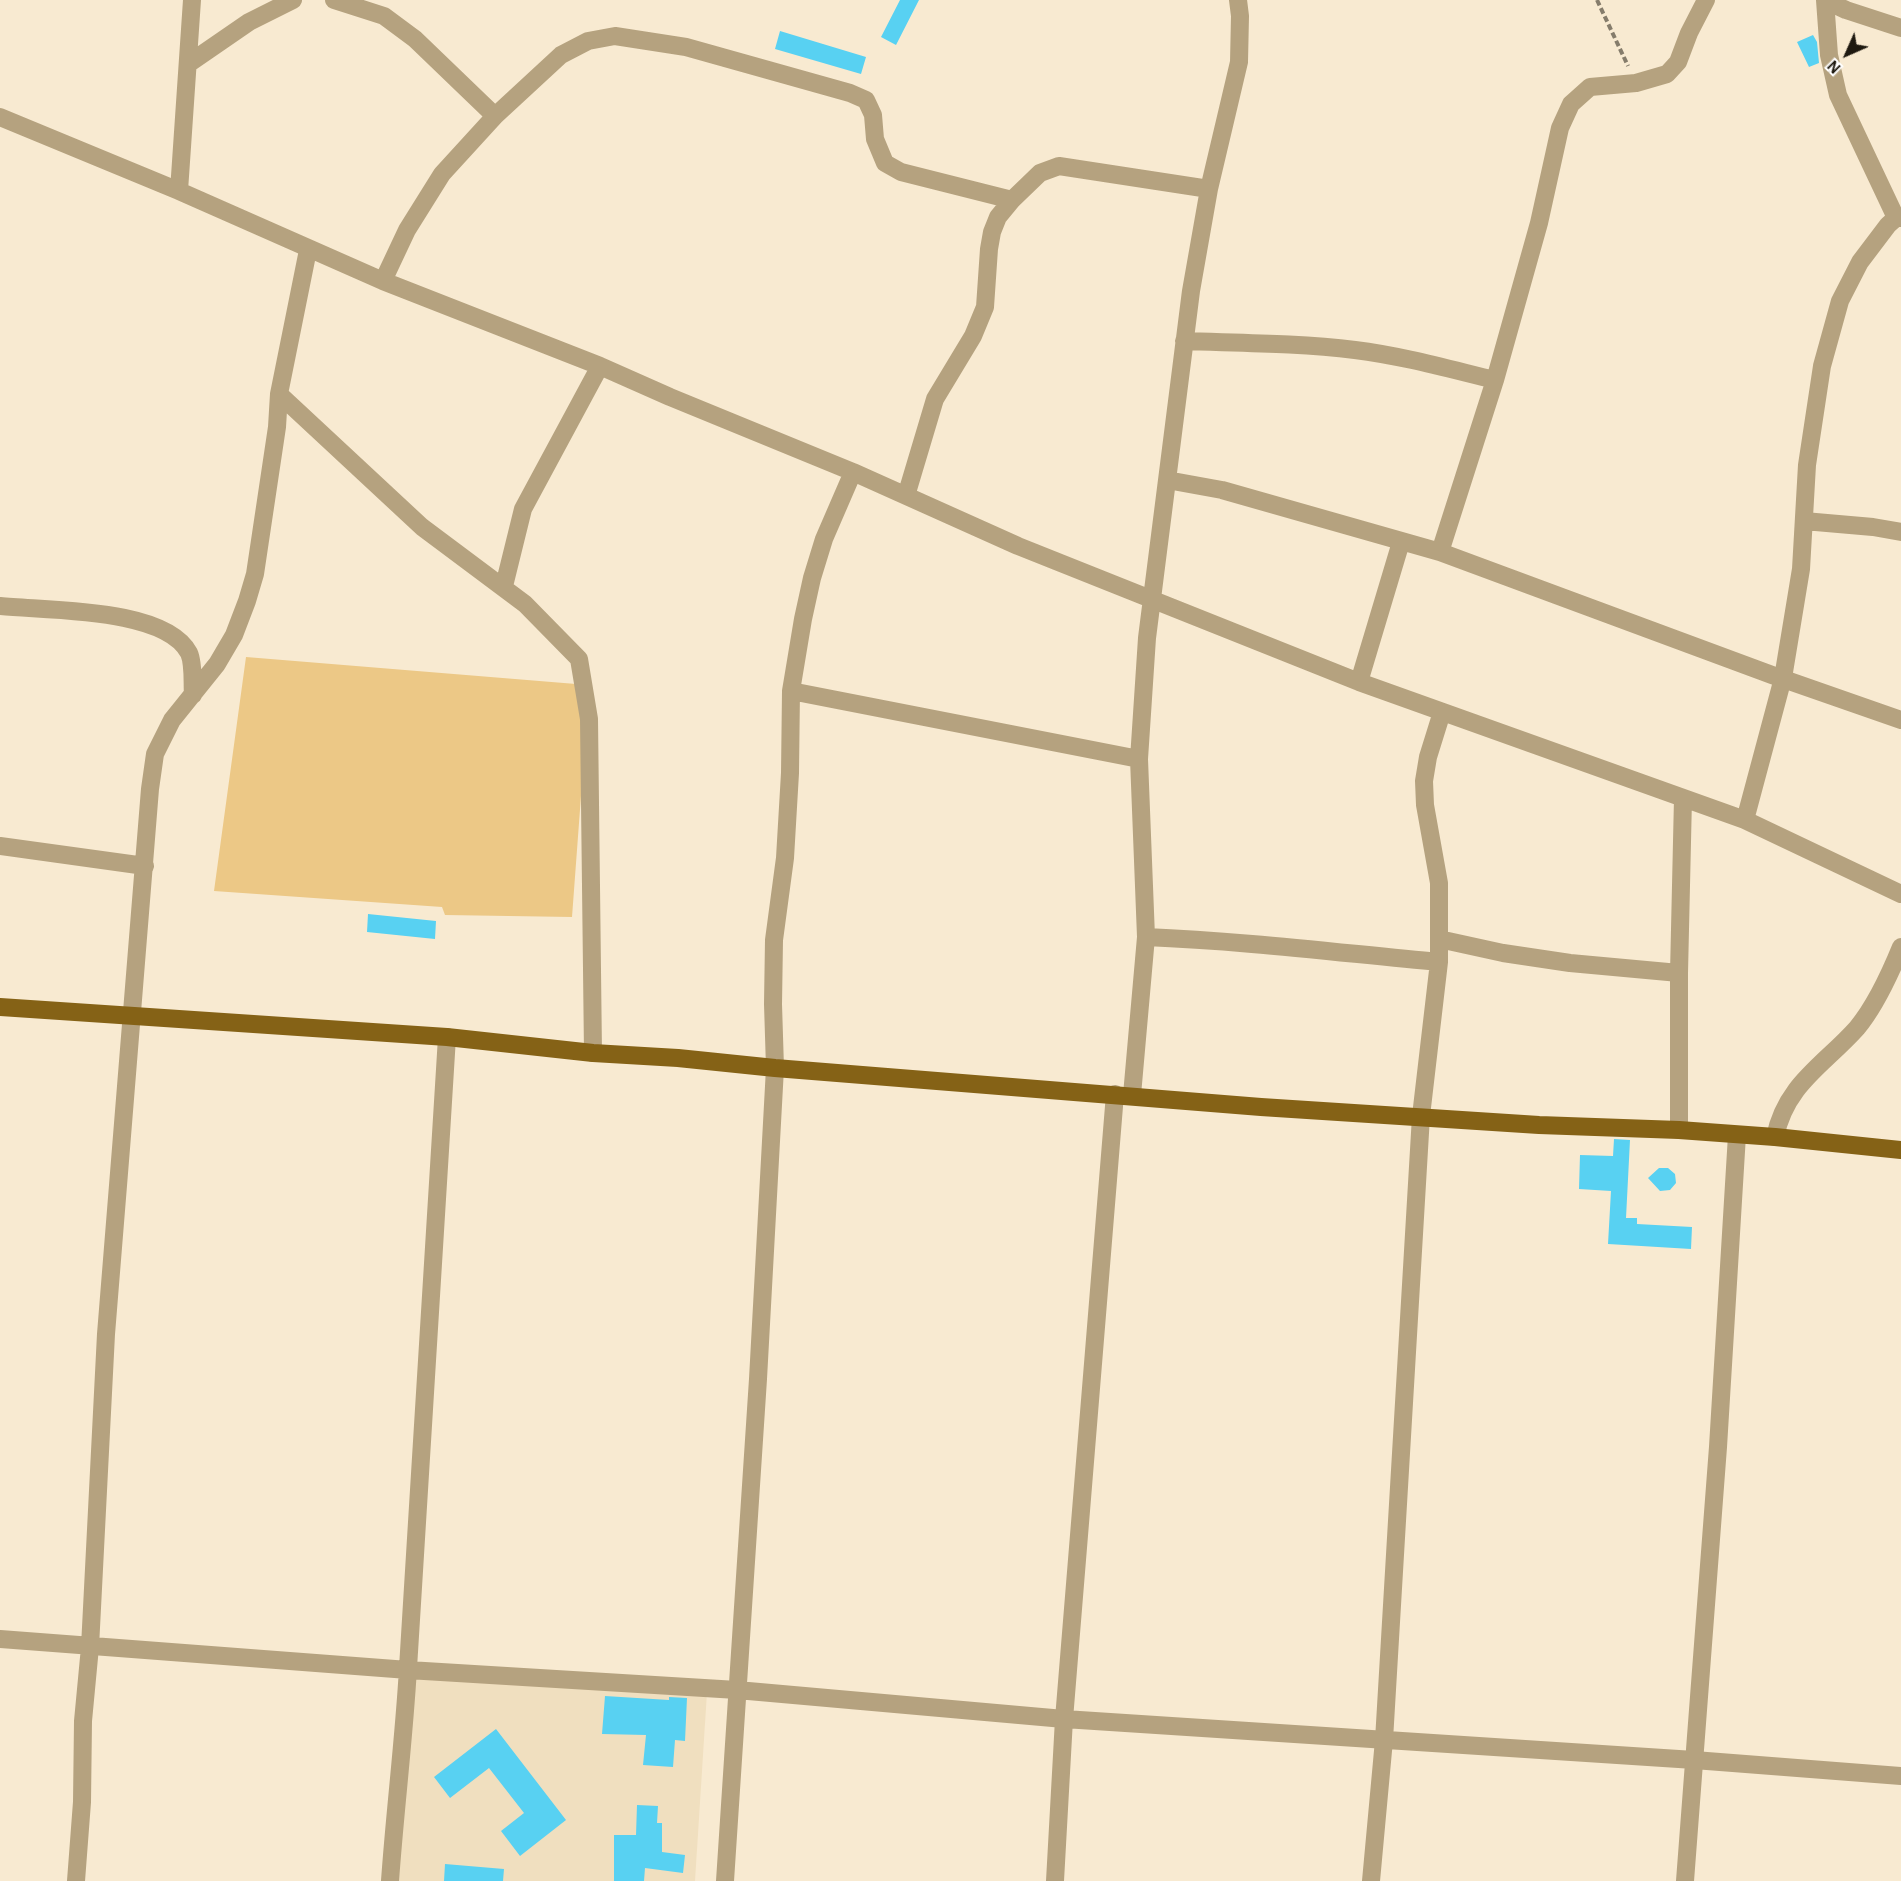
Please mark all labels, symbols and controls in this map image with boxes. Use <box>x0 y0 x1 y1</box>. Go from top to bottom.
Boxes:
north arrow <box>1817 24 1877 84</box>
text: N <box>1825 57 1844 76</box>

